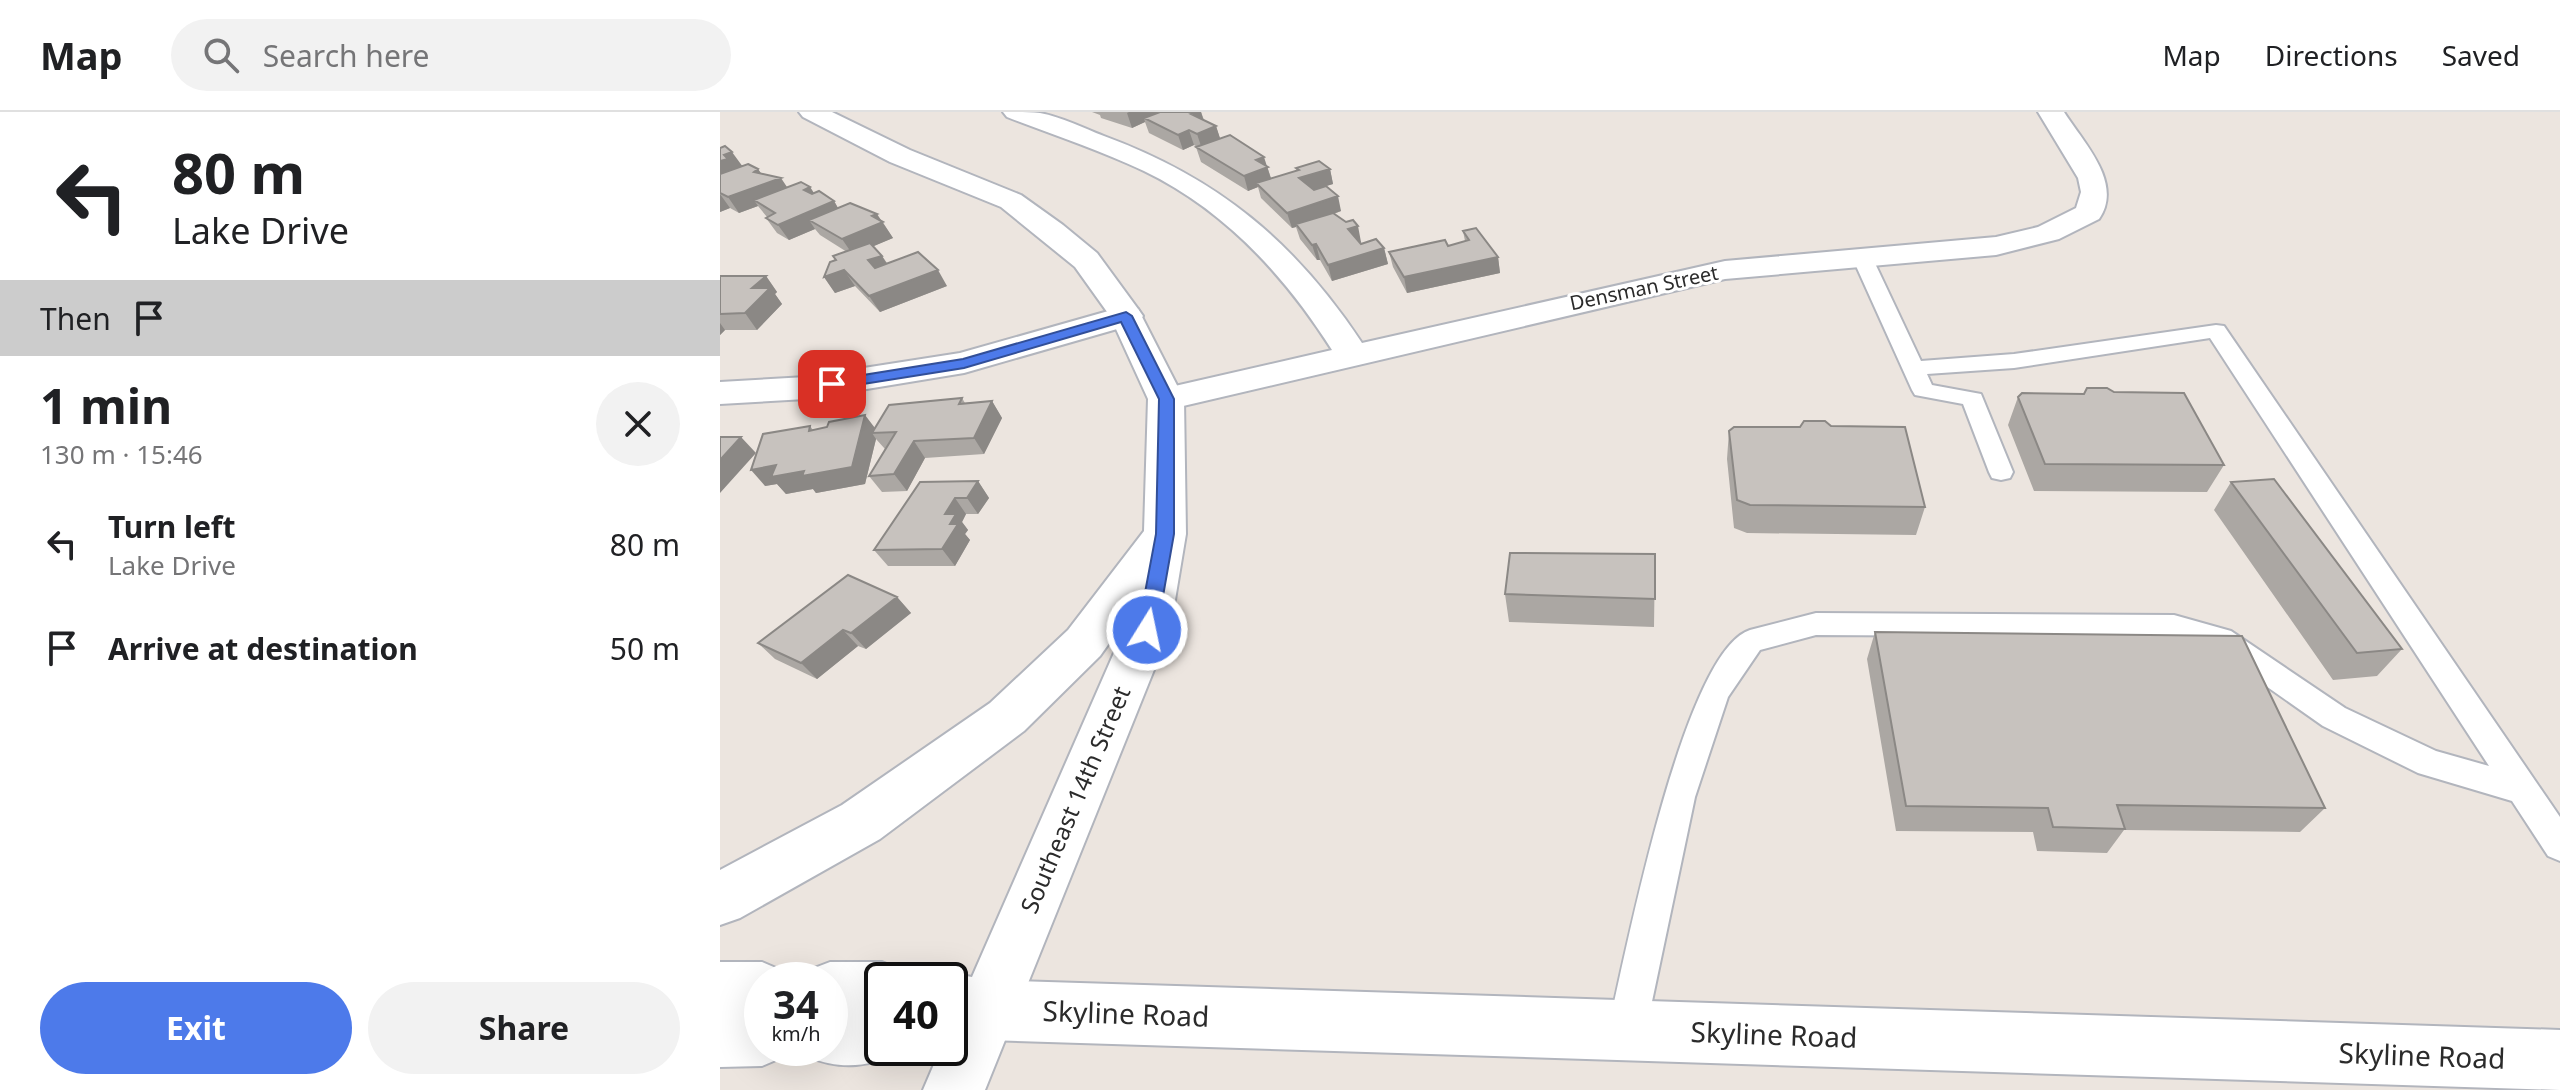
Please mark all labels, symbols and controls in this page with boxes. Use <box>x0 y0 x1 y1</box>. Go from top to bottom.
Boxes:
search box <box>171 19 731 91</box>
text: Map <box>40 29 123 81</box>
icon: search <box>199 33 243 77</box>
text: Search here <box>263 35 430 76</box>
text: Map <box>2162 36 2221 74</box>
text: Directions <box>2265 36 2398 74</box>
text: Saved <box>2442 36 2520 74</box>
text: 80 m <box>172 134 305 210</box>
icon: left <box>40 144 144 248</box>
text: Lake Drive <box>172 206 349 255</box>
street label: Densman Street <box>1567 259 1721 316</box>
icon: arrive <box>127 296 171 340</box>
text: Then <box>40 298 111 339</box>
pin <box>798 350 866 418</box>
icon: arrive <box>810 362 854 406</box>
text: 1 min <box>40 373 172 438</box>
button: close <box>596 382 680 466</box>
text: 130 m · 15:46 <box>40 436 203 472</box>
text: Turn left <box>108 506 236 547</box>
icon: left <box>40 522 84 566</box>
text: 80 m <box>610 524 680 565</box>
text: Lake Drive <box>108 547 236 583</box>
position arrow <box>1105 588 1189 672</box>
icon: arrive <box>40 626 84 670</box>
text: Arrive at destination <box>108 628 418 669</box>
text: 50 m <box>610 628 680 669</box>
street label: Southeast 14th Street <box>1012 681 1138 918</box>
speed limit sign: 40 <box>864 962 968 1066</box>
text: 34 <box>773 976 819 1031</box>
button: Exit <box>40 982 352 1074</box>
button: Share <box>368 982 680 1074</box>
street label: Skyline Road <box>1042 991 1210 1035</box>
street label: Skyline Road <box>1690 1012 1858 1056</box>
text: km/h <box>771 1020 821 1047</box>
street label: Skyline Road <box>2338 1033 2506 1077</box>

